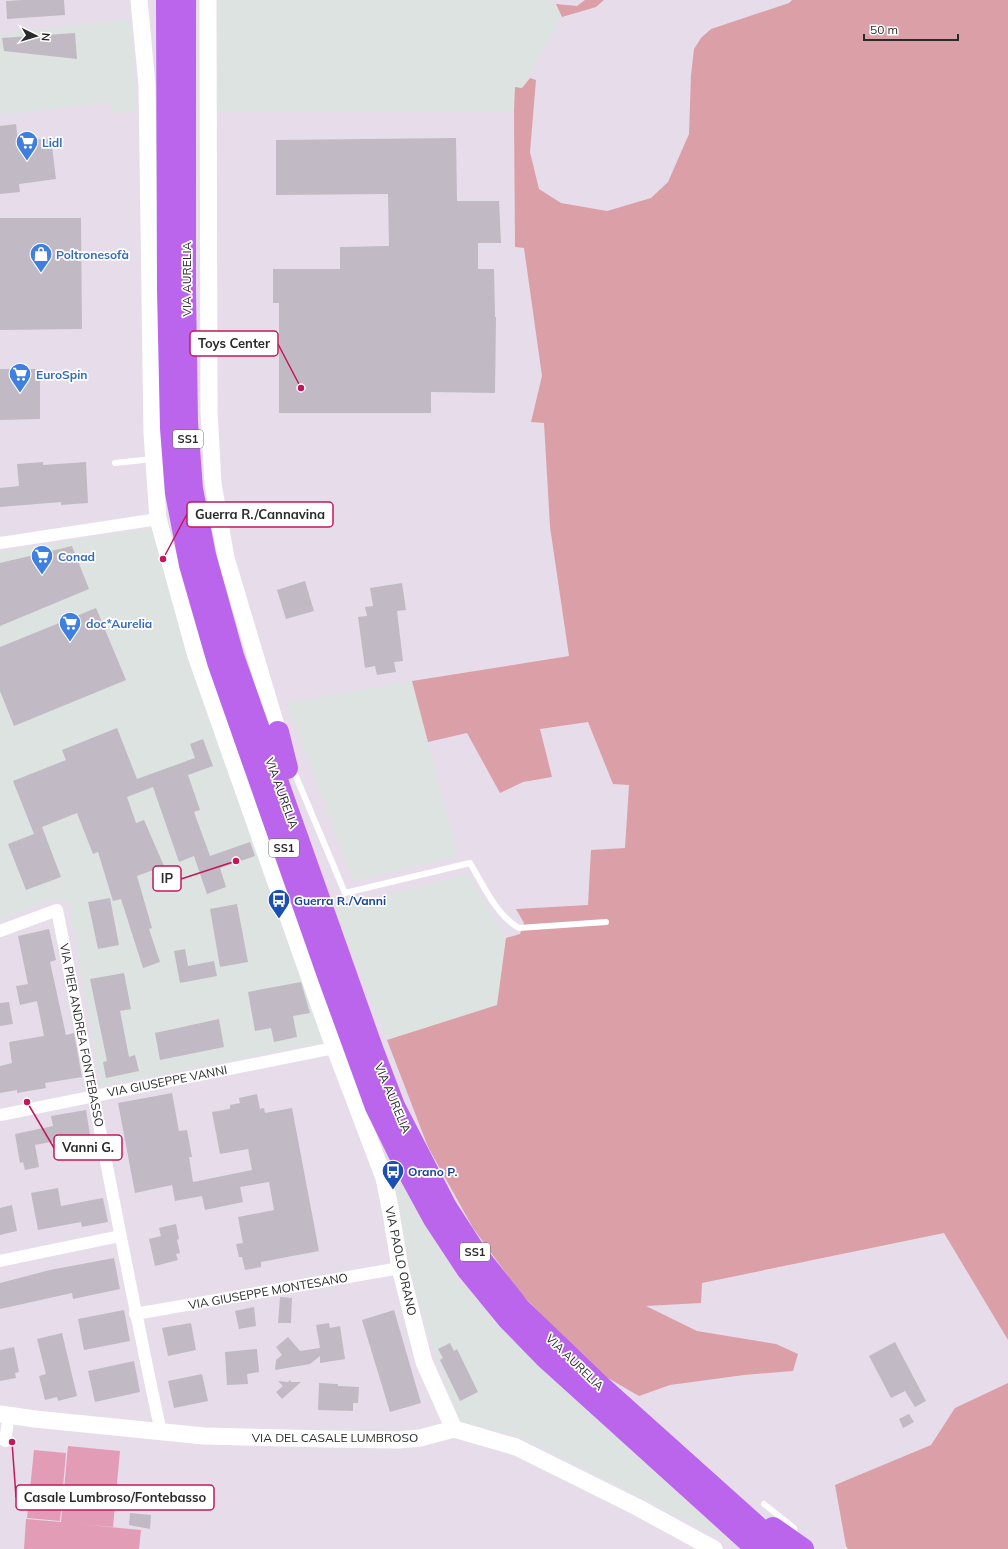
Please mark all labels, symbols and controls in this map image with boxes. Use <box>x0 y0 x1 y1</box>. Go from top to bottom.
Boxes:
north arrow <box>16 16 56 56</box>
scale bar <box>864 16 958 42</box>
text: 50 m <box>870 22 898 37</box>
text: N <box>39 32 53 42</box>
supermarket icon: Lidl <box>14 129 40 162</box>
place label: Lidl <box>42 135 62 150</box>
shop icon: Poltronesofà <box>28 241 54 274</box>
street label: VIA AURELIA <box>179 241 194 316</box>
place label: Poltronesofà <box>56 247 129 262</box>
callout: Toys Center <box>190 331 278 356</box>
text: Toys Center <box>198 335 271 352</box>
supermarket icon: EuroSpin <box>7 361 33 394</box>
place label: EuroSpin <box>36 367 88 382</box>
road number: SS1 <box>173 430 203 448</box>
callout: Guerra R./Cannavina <box>187 502 333 527</box>
text: Guerra R./Cannavina <box>195 506 325 522</box>
supermarket icon: Conad <box>29 543 55 576</box>
place label: Conad <box>58 549 95 564</box>
supermarket icon: doc*Aurelia <box>57 610 83 643</box>
place label: doc*Aurelia <box>86 616 152 631</box>
street label: VIA AURELIA <box>262 755 302 831</box>
road number: SS1 <box>269 839 299 857</box>
callout: IP <box>153 866 181 891</box>
text: IP <box>161 870 174 886</box>
bus stop icon: Guerra R./Vanni <box>266 887 292 920</box>
place label: Guerra R./Vanni <box>294 893 386 908</box>
street label: VIA PIER ANDREA FONTEBASSO <box>57 942 107 1128</box>
street label: VIA AURELIA <box>371 1061 415 1136</box>
street label: VIA GIUSEPPE VANNI <box>106 1062 228 1100</box>
callout: Vanni G. <box>54 1135 122 1160</box>
text: Vanni G. <box>61 1139 114 1155</box>
bus stop icon: Orano P. <box>380 1158 406 1191</box>
place label: Orano P. <box>408 1164 458 1179</box>
street label: VIA PAOLO ORANO <box>382 1205 420 1317</box>
road number: SS1 <box>460 1243 490 1261</box>
street label: VIA GIUSEPPE MONTESANO <box>187 1270 349 1312</box>
street label: VIA AURELIA <box>543 1331 607 1393</box>
street label: VIA DEL CASALE LUMBROSO <box>252 1430 418 1445</box>
callout: Casale Lumbroso/Fontebasso <box>16 1485 214 1510</box>
text: Casale Lumbroso/Fontebasso <box>24 1489 207 1505</box>

